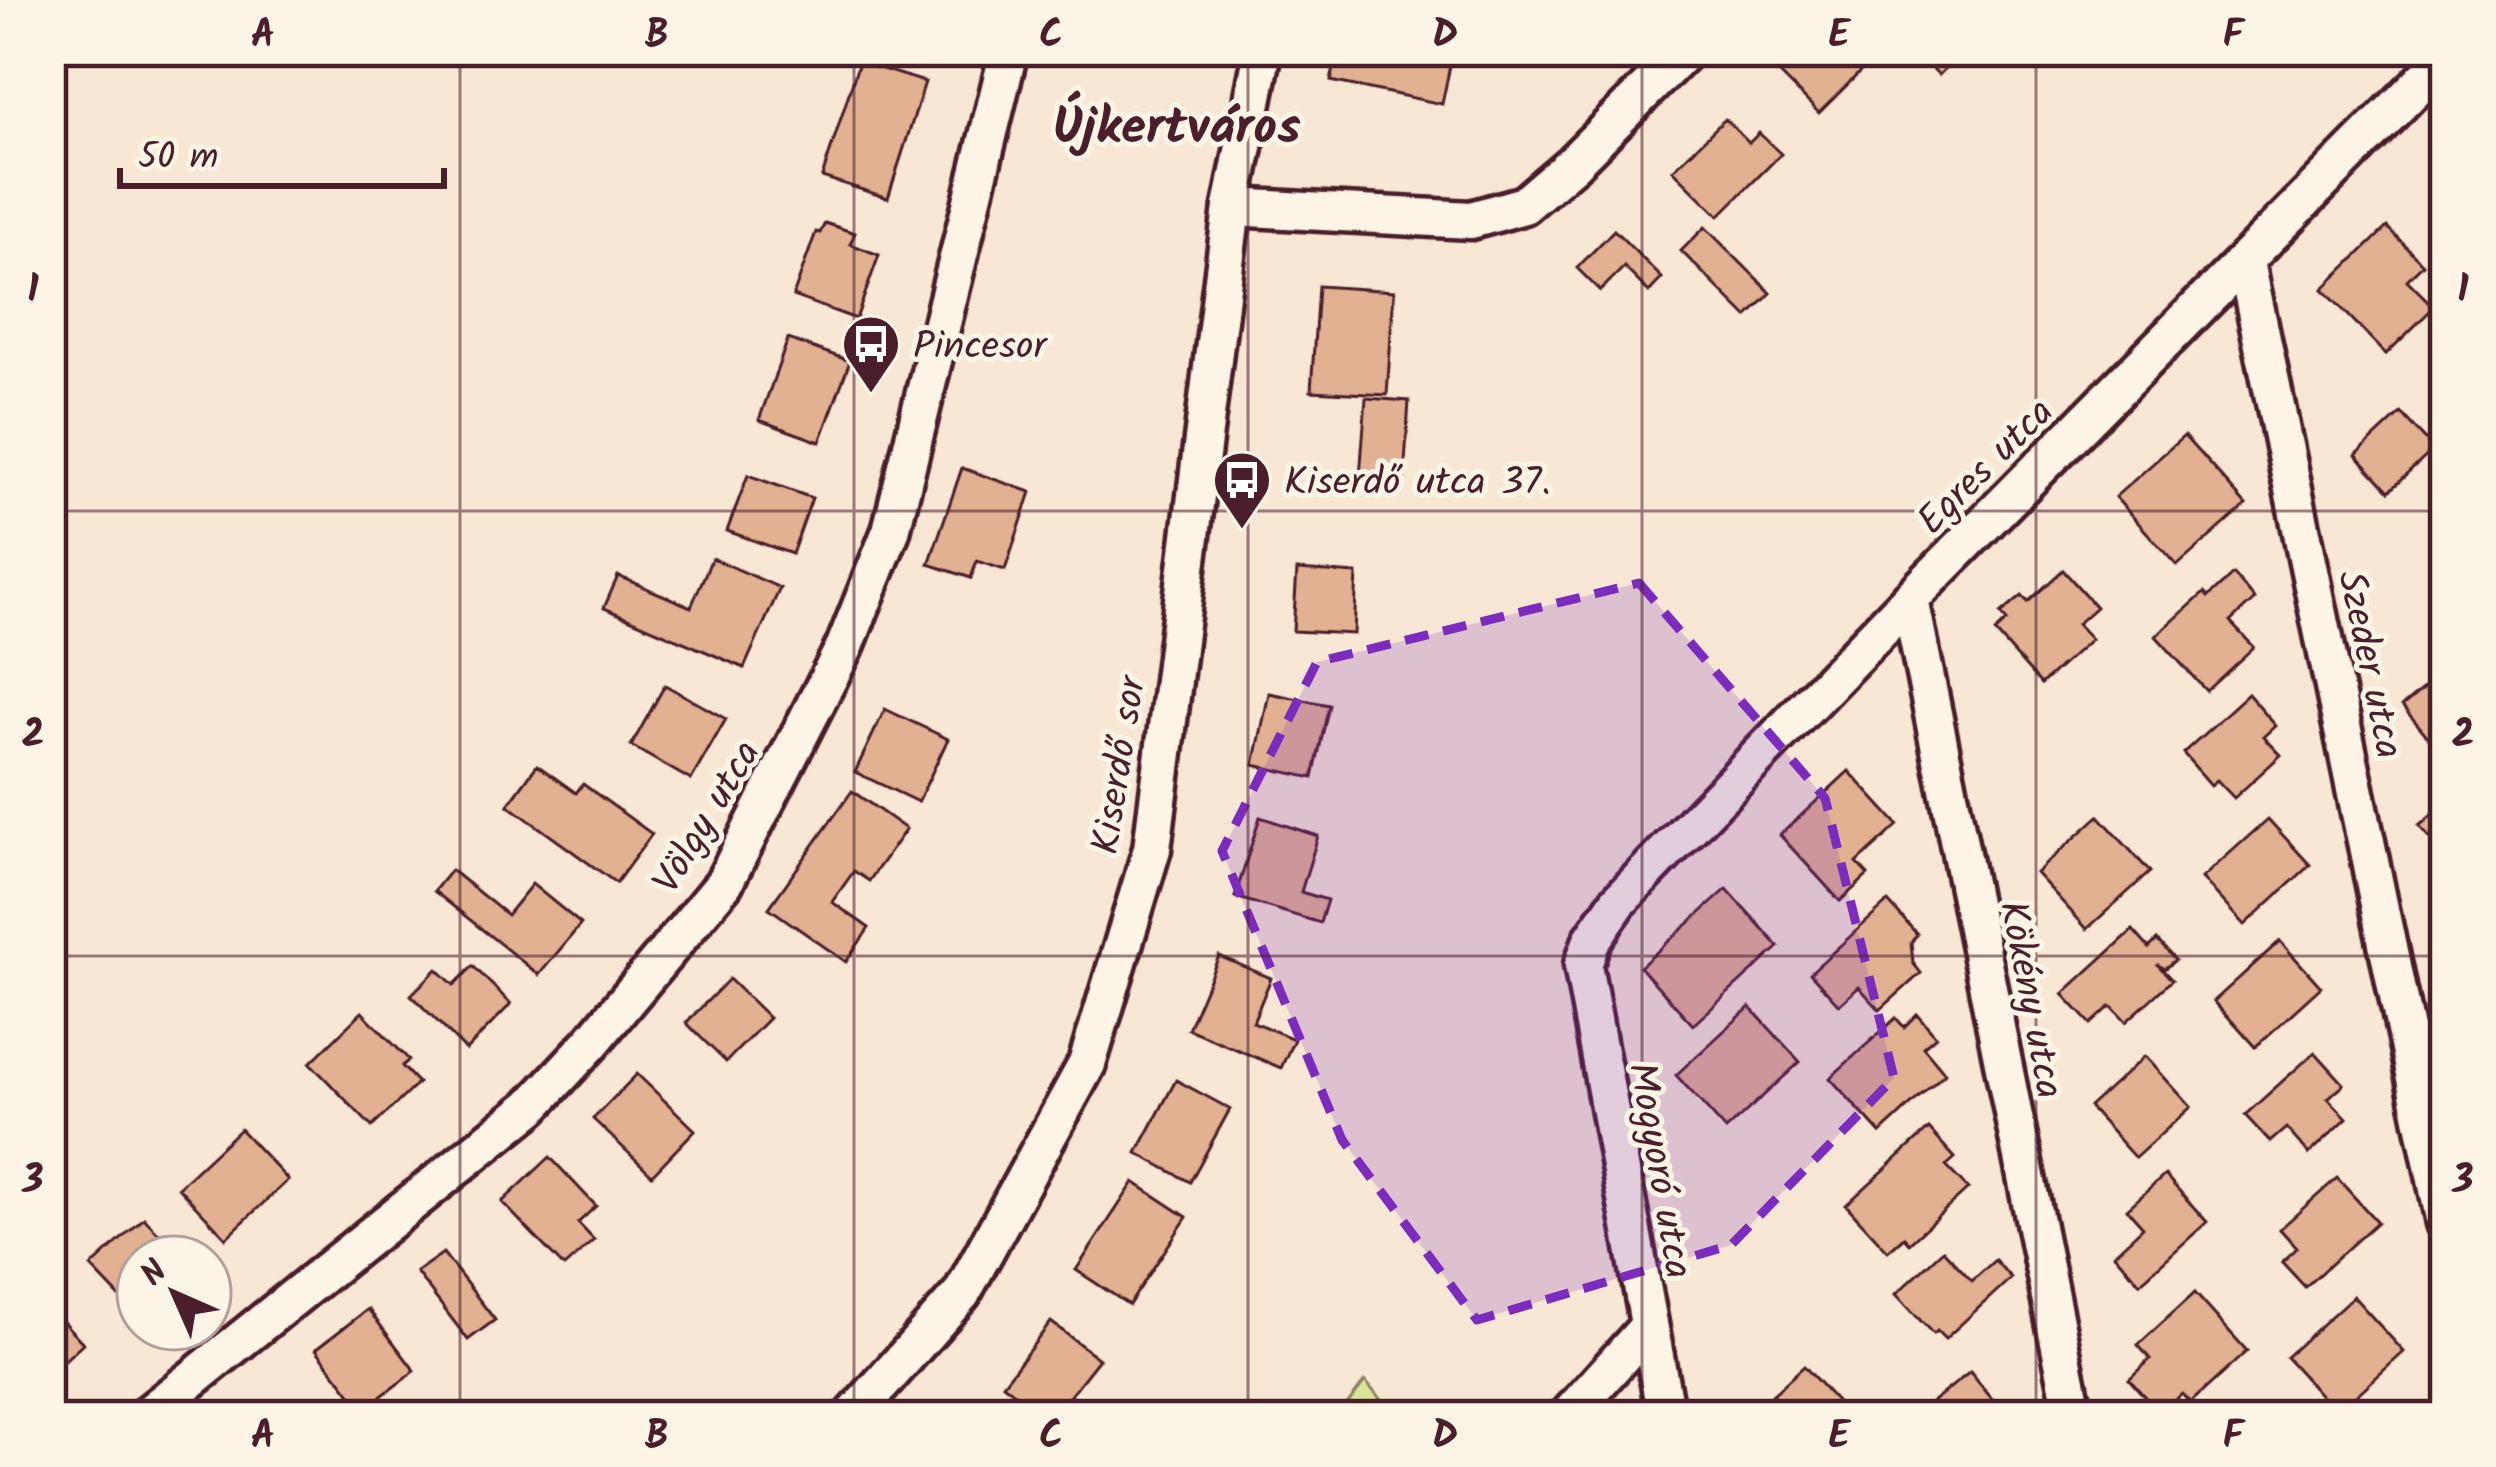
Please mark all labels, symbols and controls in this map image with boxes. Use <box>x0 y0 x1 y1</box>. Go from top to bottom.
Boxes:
text: A <box>251 6 275 68</box>
text: B <box>645 6 669 68</box>
text: C <box>1039 6 1063 68</box>
text: D <box>1432 6 1458 68</box>
text: E <box>1828 6 1852 68</box>
text: F <box>2222 6 2246 68</box>
district label: Újkertváros <box>1053 89 1301 170</box>
scale bar <box>120 114 444 188</box>
text: 50 m <box>138 130 218 187</box>
text: 1 <box>27 261 39 323</box>
text: 1 <box>2457 261 2469 323</box>
bus stop icon: Pincesor <box>840 313 902 395</box>
place label: Pincesor <box>913 317 1048 379</box>
street label: Egres utca <box>1904 385 2070 551</box>
bus stop icon: Kiserdő utca 37. <box>1211 449 1273 531</box>
place label: Kiserdő utca 37. <box>1284 453 1551 515</box>
street label: Szeder utca <box>2318 565 2418 764</box>
street label: Kiserdő sor <box>1076 670 1166 859</box>
text: 2 <box>22 706 44 768</box>
text: 2 <box>2452 706 2474 768</box>
street label: Völgy utca <box>638 729 779 907</box>
street label: Kökény utca <box>1980 896 2079 1104</box>
street label: Mogyoró utca <box>1609 1058 1708 1284</box>
text: 3 <box>20 1151 44 1213</box>
text: 3 <box>2450 1151 2474 1213</box>
north arrow <box>114 1233 234 1353</box>
text: N <box>129 1248 181 1300</box>
text: A <box>251 1407 275 1467</box>
text: B <box>645 1407 669 1467</box>
text: C <box>1039 1407 1063 1467</box>
text: D <box>1432 1407 1458 1467</box>
text: E <box>1828 1407 1852 1467</box>
text: F <box>2222 1407 2246 1467</box>

